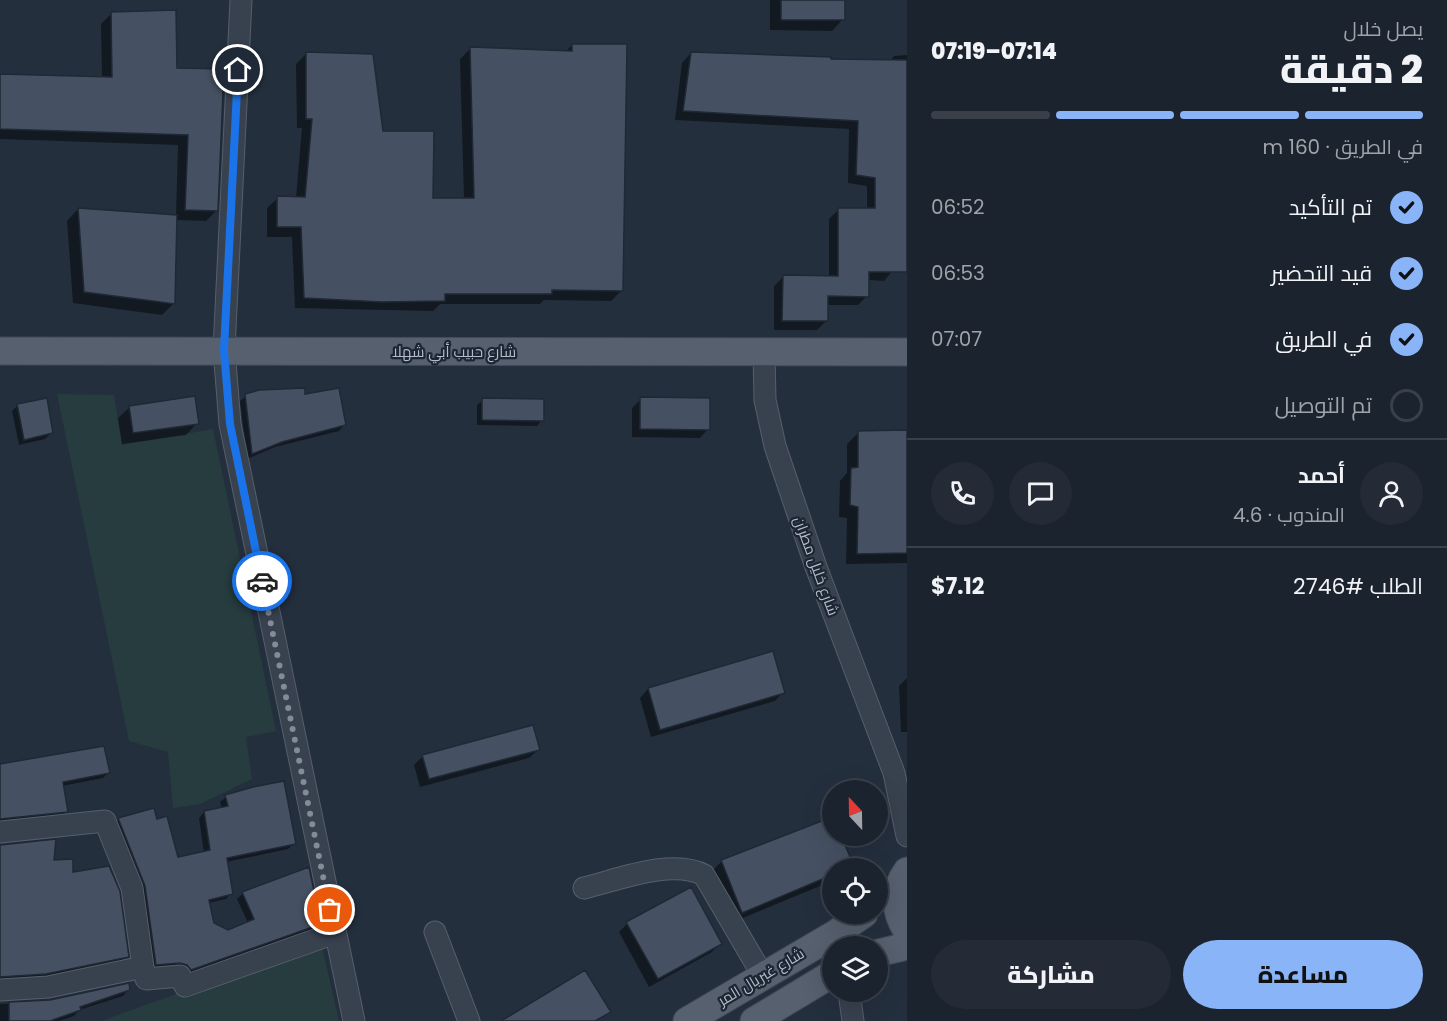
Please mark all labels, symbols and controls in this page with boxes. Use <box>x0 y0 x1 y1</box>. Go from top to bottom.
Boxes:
text: يصل خلال <box>1343 15 1423 43</box>
text: 07:14–07:19 <box>931 36 1057 67</box>
text: 2 دقيقة <box>1280 42 1423 97</box>
pin <box>212 44 263 95</box>
icon: home <box>221 53 254 86</box>
text: في الطريق · 160 m <box>1263 133 1423 161</box>
icon: check <box>1390 191 1423 224</box>
text: تم التأكيد <box>1289 192 1372 223</box>
text: 06:52 <box>931 193 985 221</box>
icon: check <box>1390 257 1423 290</box>
text: قيد التحضير <box>1271 258 1372 289</box>
text: 06:53 <box>931 259 985 287</box>
icon: check <box>1390 323 1423 356</box>
text: في الطريق <box>1275 324 1372 355</box>
text: 07:07 <box>931 325 982 353</box>
street label: شارع حبيب أبي شهلا <box>392 341 516 364</box>
text: تم التوصيل <box>1275 390 1372 421</box>
text: أحمد <box>1298 460 1345 491</box>
button: phone <box>931 462 994 525</box>
button: chat <box>1009 462 1072 525</box>
button: person <box>1360 462 1423 525</box>
text: المندوب · 4.6 <box>1233 501 1345 529</box>
street label: شارع خليل مطران <box>788 513 844 619</box>
courier <box>232 551 292 611</box>
icon: car <box>246 565 279 598</box>
text: $7.12 <box>931 571 984 602</box>
text: الطلب #2746 <box>1293 571 1423 602</box>
north arrow <box>822 780 888 846</box>
map controls <box>822 780 888 1002</box>
button: locate <box>822 858 888 924</box>
pin <box>304 884 355 935</box>
icon: bag <box>313 893 346 926</box>
button: layers <box>822 936 888 1002</box>
button: مشاركة <box>931 940 1171 1009</box>
button: مساعدة <box>1183 940 1423 1009</box>
street label: شارع غبريال المر <box>713 943 808 1012</box>

